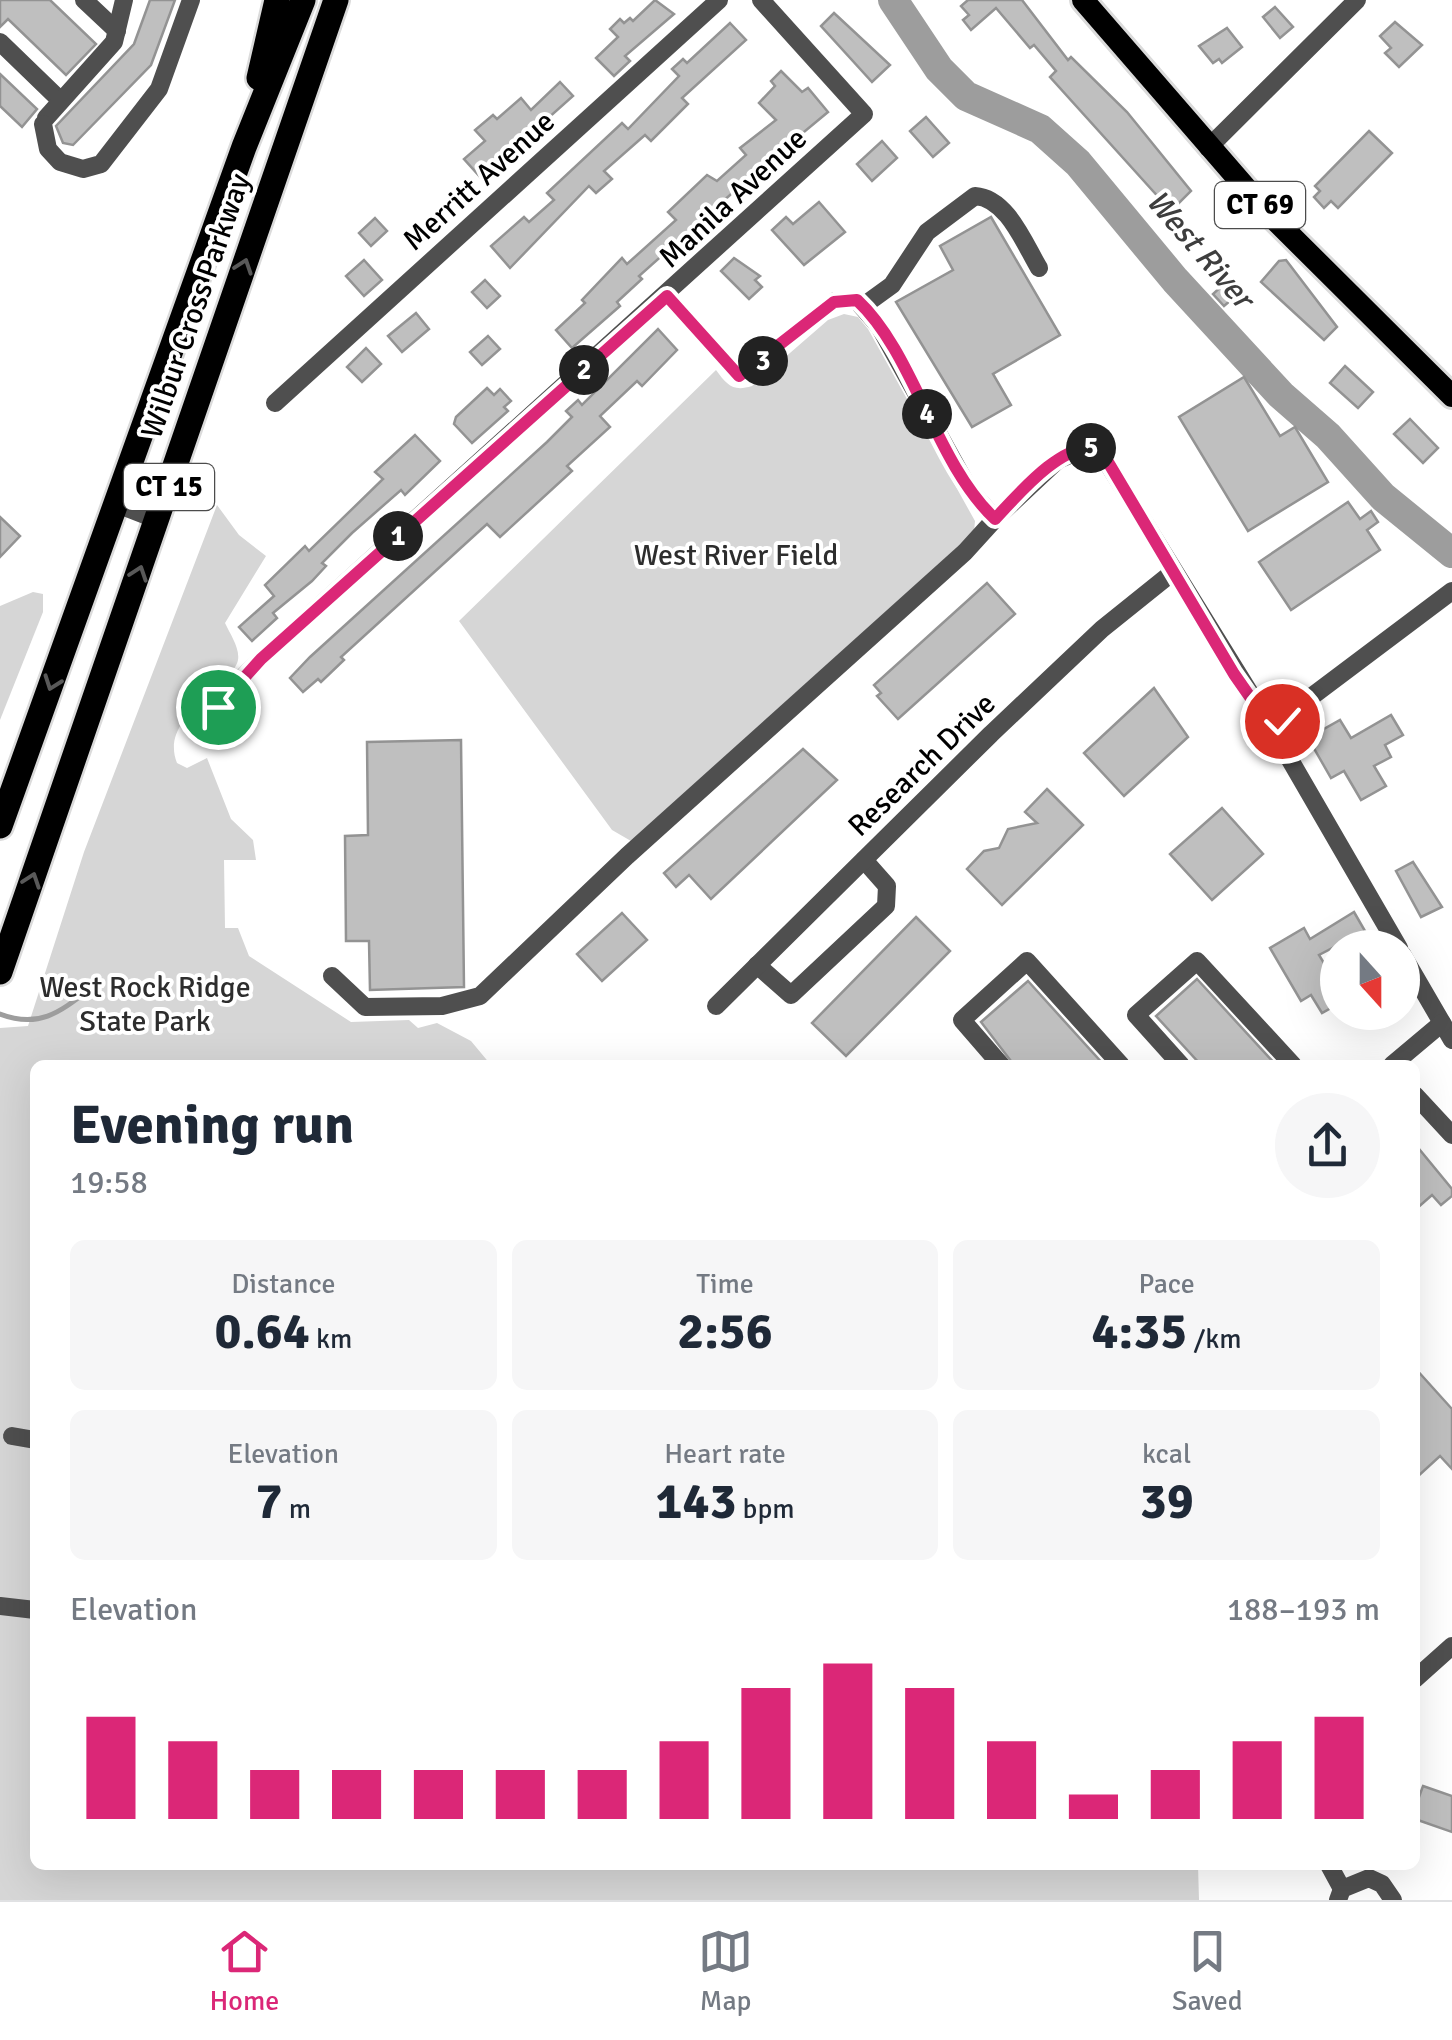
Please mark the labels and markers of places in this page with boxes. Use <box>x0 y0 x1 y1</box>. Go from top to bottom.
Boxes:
pin: 3 <box>738 336 788 386</box>
pin: 2 <box>559 345 609 395</box>
pin: 4 <box>902 389 952 439</box>
pin: 5 <box>1066 423 1116 473</box>
pin: 1 <box>373 511 423 561</box>
pin <box>176 665 261 750</box>
pin <box>1240 679 1325 764</box>

